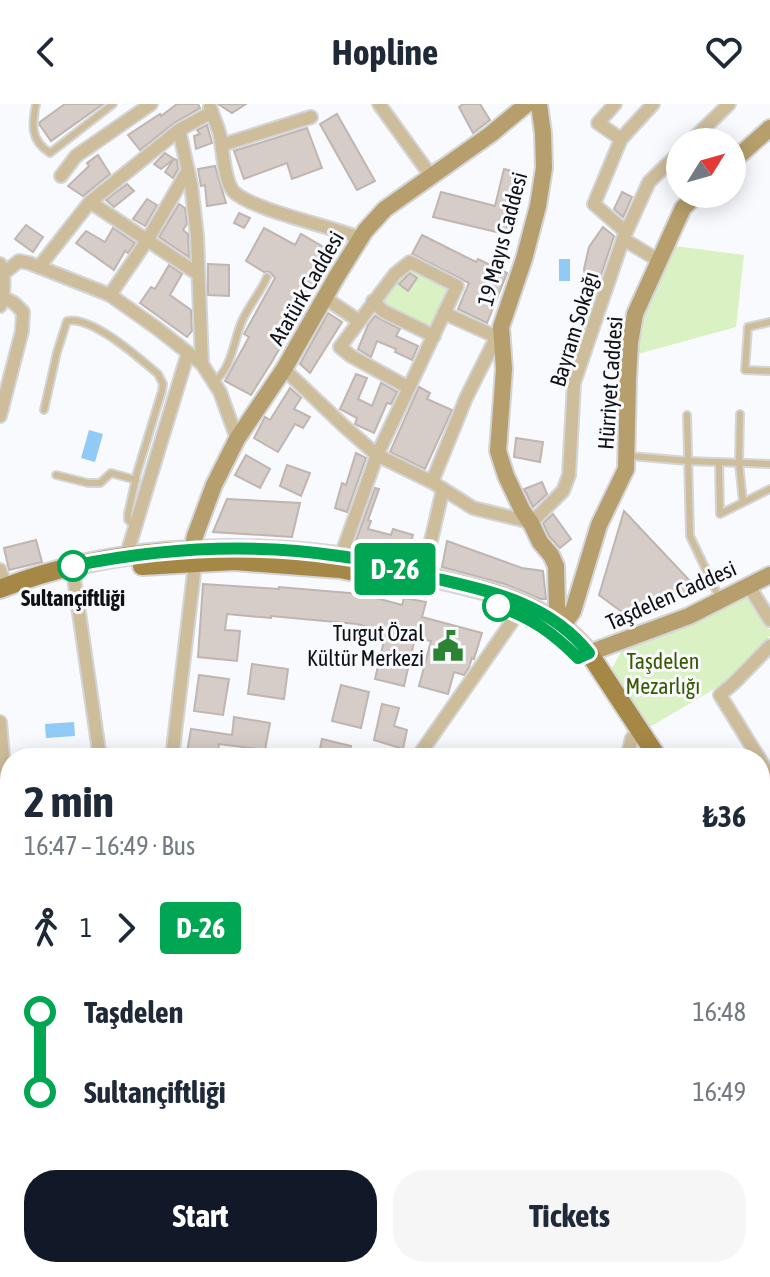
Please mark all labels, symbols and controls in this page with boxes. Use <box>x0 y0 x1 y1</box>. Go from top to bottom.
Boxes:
icon: back <box>24 30 68 74</box>
icon: heart <box>702 30 746 74</box>
text: Hopline <box>332 31 438 73</box>
north arrow <box>666 128 746 208</box>
map controls <box>666 128 746 208</box>
street label: 19 Mayıs Caddesi <box>472 169 532 309</box>
street label: Atatürk Caddesi <box>263 226 349 350</box>
street label: Bayram Sokağı <box>544 268 604 390</box>
street label: Hürriyet Caddesi <box>592 316 628 450</box>
line badge: D-26 <box>339 543 451 595</box>
marker: Sultançiftliği <box>58 551 88 581</box>
text: D-26 <box>370 553 420 585</box>
street label: Taşdelen Caddesi <box>602 555 740 635</box>
place label: Sultançiftliği <box>21 585 125 611</box>
unlabelled marker <box>483 591 513 621</box>
place label: Turgut Özal Kültür Merkezi <box>307 620 424 671</box>
public building icon: Turgut Özal Kültür Merkezi <box>431 629 465 663</box>
park label: Taşdelen Mezarlığı <box>626 648 700 699</box>
text: 2 min <box>24 776 114 826</box>
text: ₺36 <box>703 799 746 833</box>
text: 16:47 – 16:49 · Bus <box>24 831 195 861</box>
icon: walk <box>24 906 68 950</box>
icon: forward <box>104 906 148 950</box>
text: D-26 <box>176 912 225 944</box>
text: 1 <box>80 913 92 943</box>
text: Taşdelen <box>84 995 183 1029</box>
text: 16:48 <box>692 997 746 1027</box>
text: Sultançiftliği <box>84 1075 226 1109</box>
text: 16:49 <box>692 1077 746 1107</box>
button: Start <box>24 1170 377 1262</box>
button: Tickets <box>393 1170 746 1262</box>

